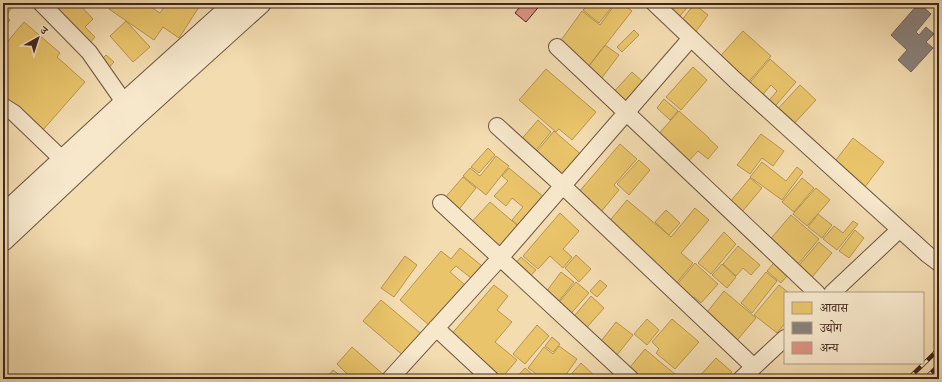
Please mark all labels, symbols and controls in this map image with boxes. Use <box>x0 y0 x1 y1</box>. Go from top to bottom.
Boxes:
north arrow <box>18 18 58 58</box>
text: उ <box>36 23 51 40</box>
legend <box>784 292 924 364</box>
text: आवास <box>820 301 849 317</box>
text: उद्योग <box>819 320 843 337</box>
text: अन्य <box>820 341 840 357</box>

